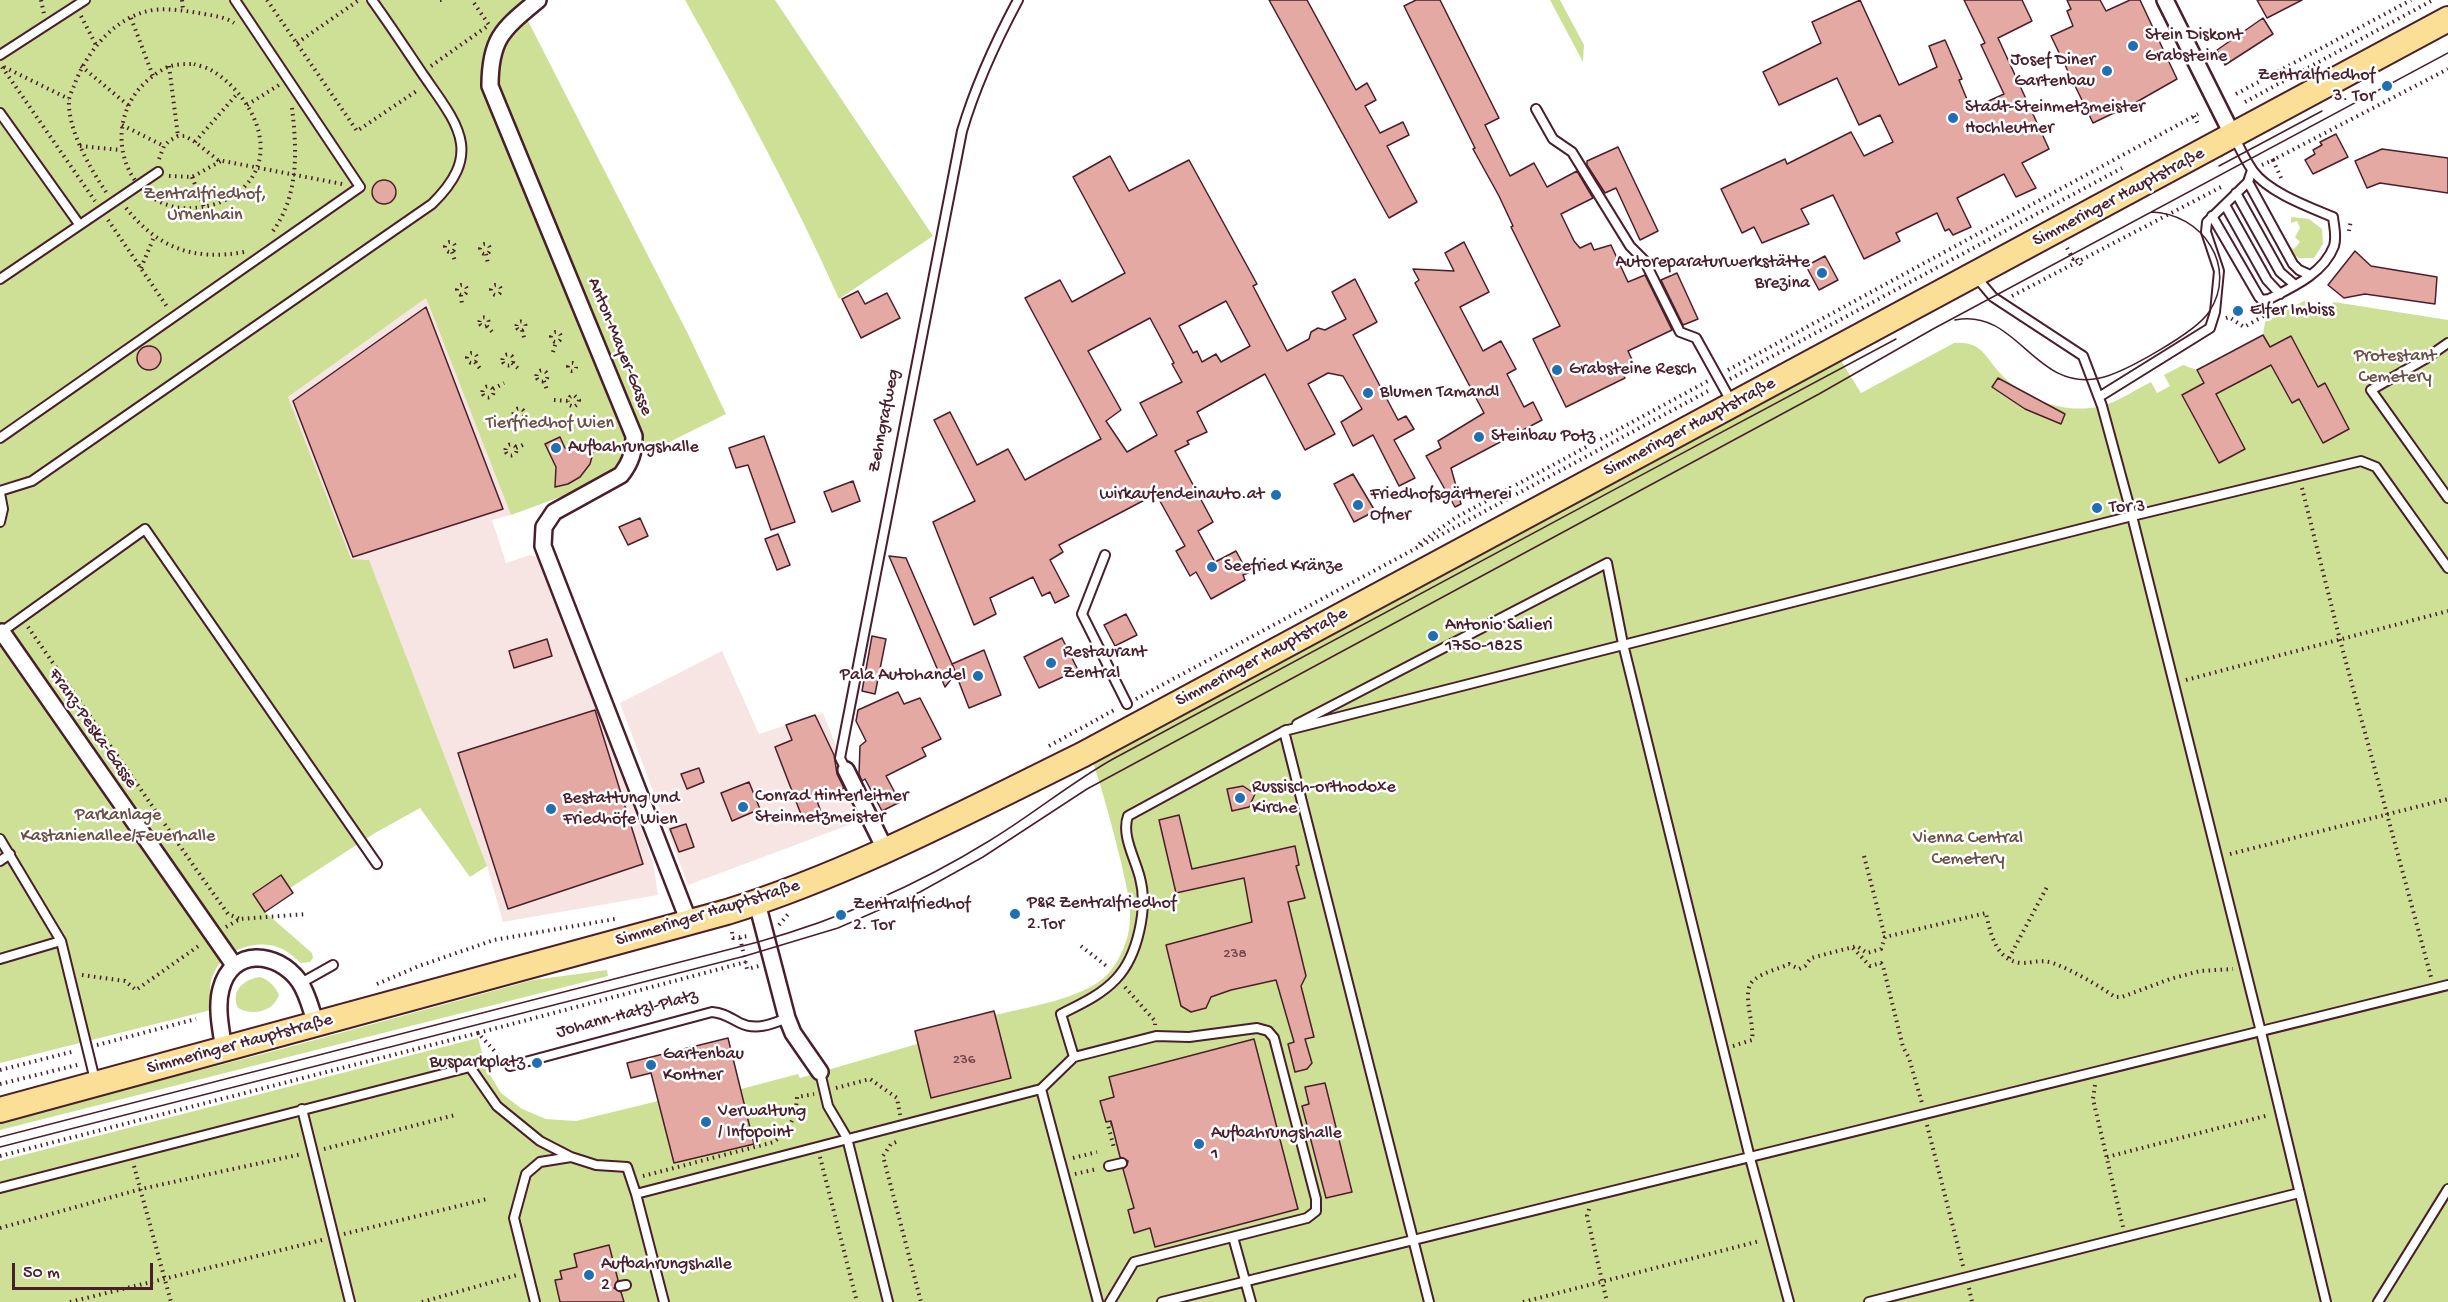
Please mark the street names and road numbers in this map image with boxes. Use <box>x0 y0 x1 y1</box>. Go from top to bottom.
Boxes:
street label: Simmeringer Hauptstraße <box>2029 143 2209 253</box>
street label: Anton-Mayer-Gasse <box>582 275 656 419</box>
street label: Zehngrafweg <box>864 368 906 474</box>
street label: Simmeringer Hauptstraße <box>1600 373 1780 483</box>
street label: Simmeringer Hauptstraße <box>1172 603 1352 713</box>
street label: Franz-Peska-Gasse <box>43 665 141 793</box>
street label: Simmeringer Hauptstraße <box>613 876 803 952</box>
street label: Johann-Hatzl-Platz <box>554 986 700 1044</box>
street label: Simmeringer Hauptstraße <box>145 1010 335 1080</box>

